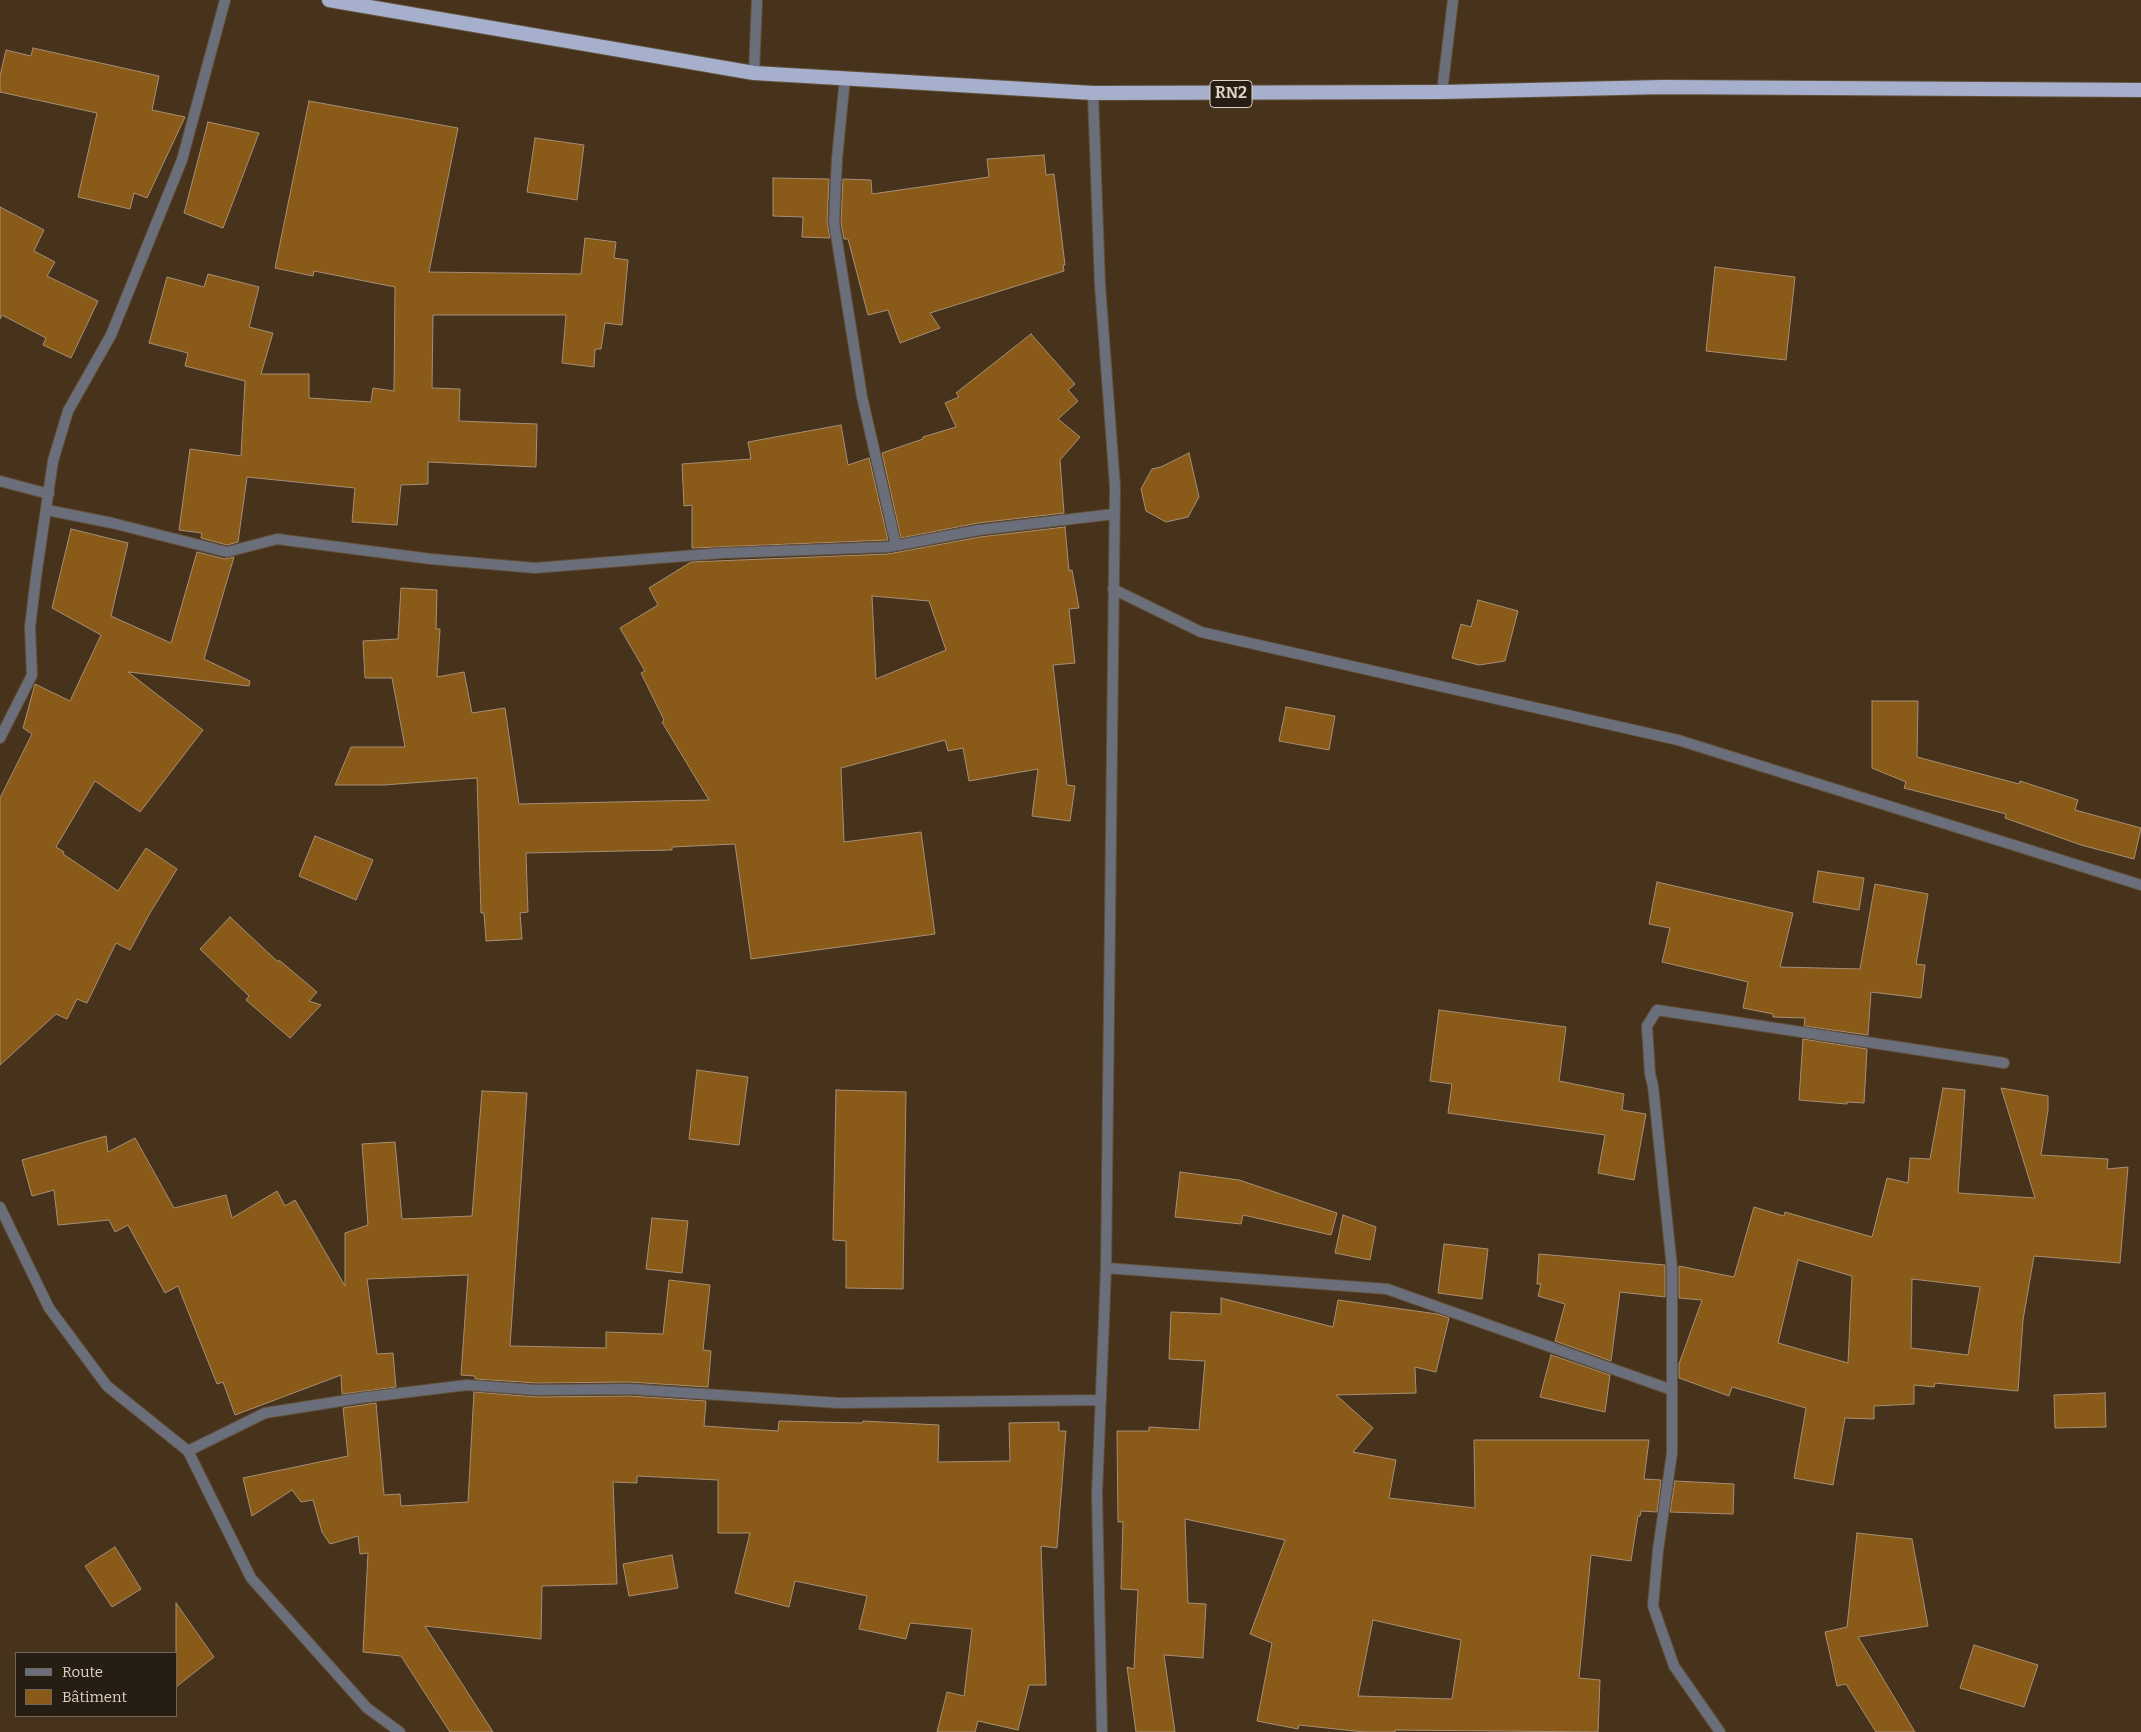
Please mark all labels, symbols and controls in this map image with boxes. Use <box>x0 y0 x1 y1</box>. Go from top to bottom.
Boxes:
road number: RN2 <box>1210 80 1252 108</box>
legend <box>15 1652 178 1717</box>
text: Route <box>62 1663 103 1681</box>
text: Bâtiment <box>62 1688 127 1706</box>

